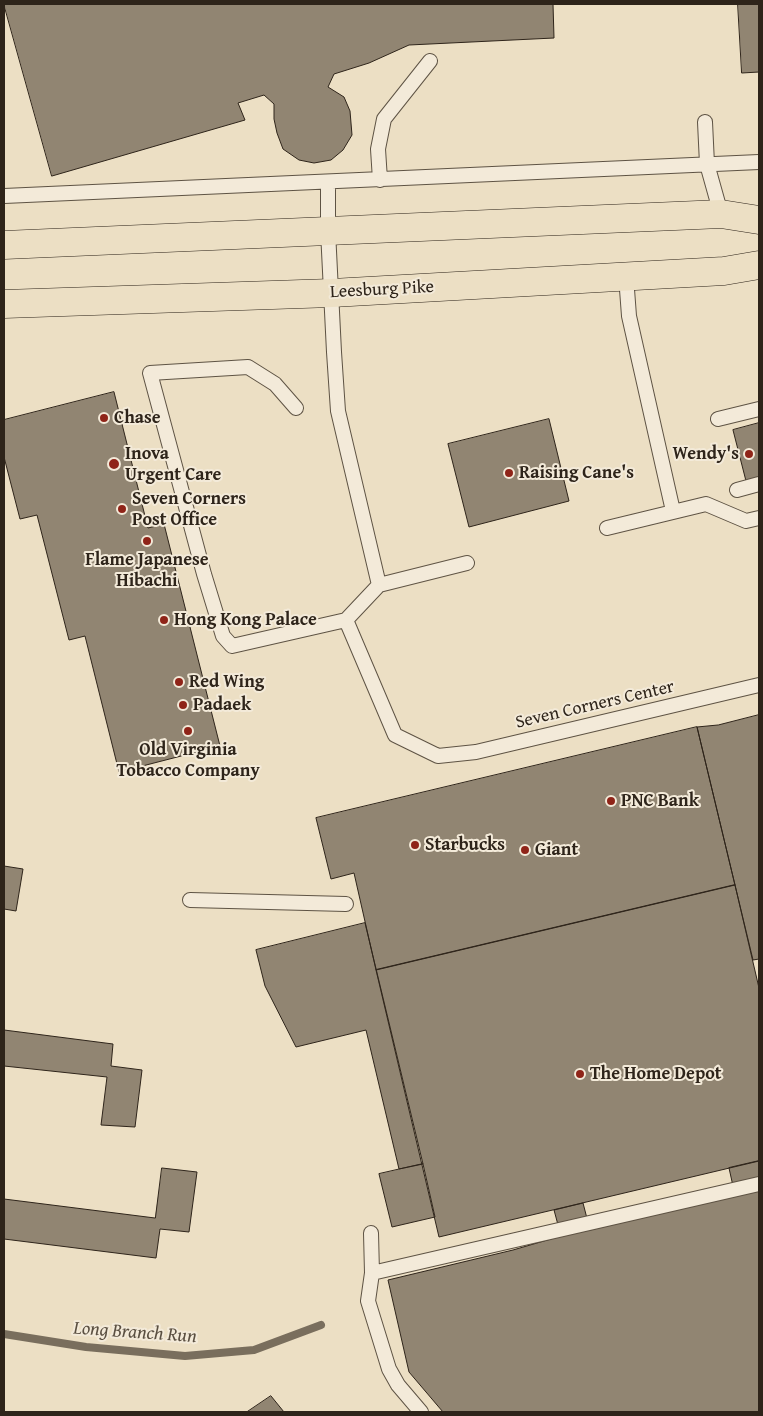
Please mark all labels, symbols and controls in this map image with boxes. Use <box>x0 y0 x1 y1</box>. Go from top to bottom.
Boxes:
street label: Leesburg Pike <box>329 276 435 304</box>
place label: Chase <box>114 407 161 429</box>
marker: Chase <box>98 412 110 424</box>
place label: Inova Urgent Care <box>125 443 221 486</box>
place label: Wendy's <box>673 443 739 465</box>
marker: Wendy's <box>743 448 755 460</box>
marker: Inova Urgent Care <box>107 457 121 471</box>
place label: Raising Cane's <box>519 462 634 484</box>
marker: Raising Cane's <box>503 467 515 479</box>
place label: Seven Corners Post Office <box>132 488 246 530</box>
marker: Seven Corners Post Office <box>116 503 128 515</box>
marker: Flame Japanese Hibachi <box>141 535 153 547</box>
place label: Flame Japanese Hibachi <box>85 549 209 592</box>
place label: Hong Kong Palace <box>174 609 317 631</box>
marker: Hong Kong Palace <box>158 614 170 626</box>
place label: Red Wing <box>189 671 264 693</box>
marker: Red Wing <box>173 676 185 688</box>
street label: Seven Corners Center <box>513 676 677 734</box>
place label: Padaek <box>193 694 251 716</box>
marker: Padaek <box>177 699 189 711</box>
marker: Old Virginia Tobacco Company <box>182 725 194 737</box>
place label: Old Virginia Tobacco Company <box>116 739 260 782</box>
place label: PNC Bank <box>621 790 699 812</box>
marker: PNC Bank <box>605 795 617 807</box>
place label: Starbucks <box>425 834 505 856</box>
marker: Starbucks <box>409 839 421 851</box>
place label: Giant <box>535 839 578 861</box>
marker: Giant <box>519 844 531 856</box>
place label: The Home Depot <box>590 1063 722 1085</box>
marker: The Home Depot <box>574 1068 586 1080</box>
water label: Long Branch Run <box>72 1317 198 1349</box>

